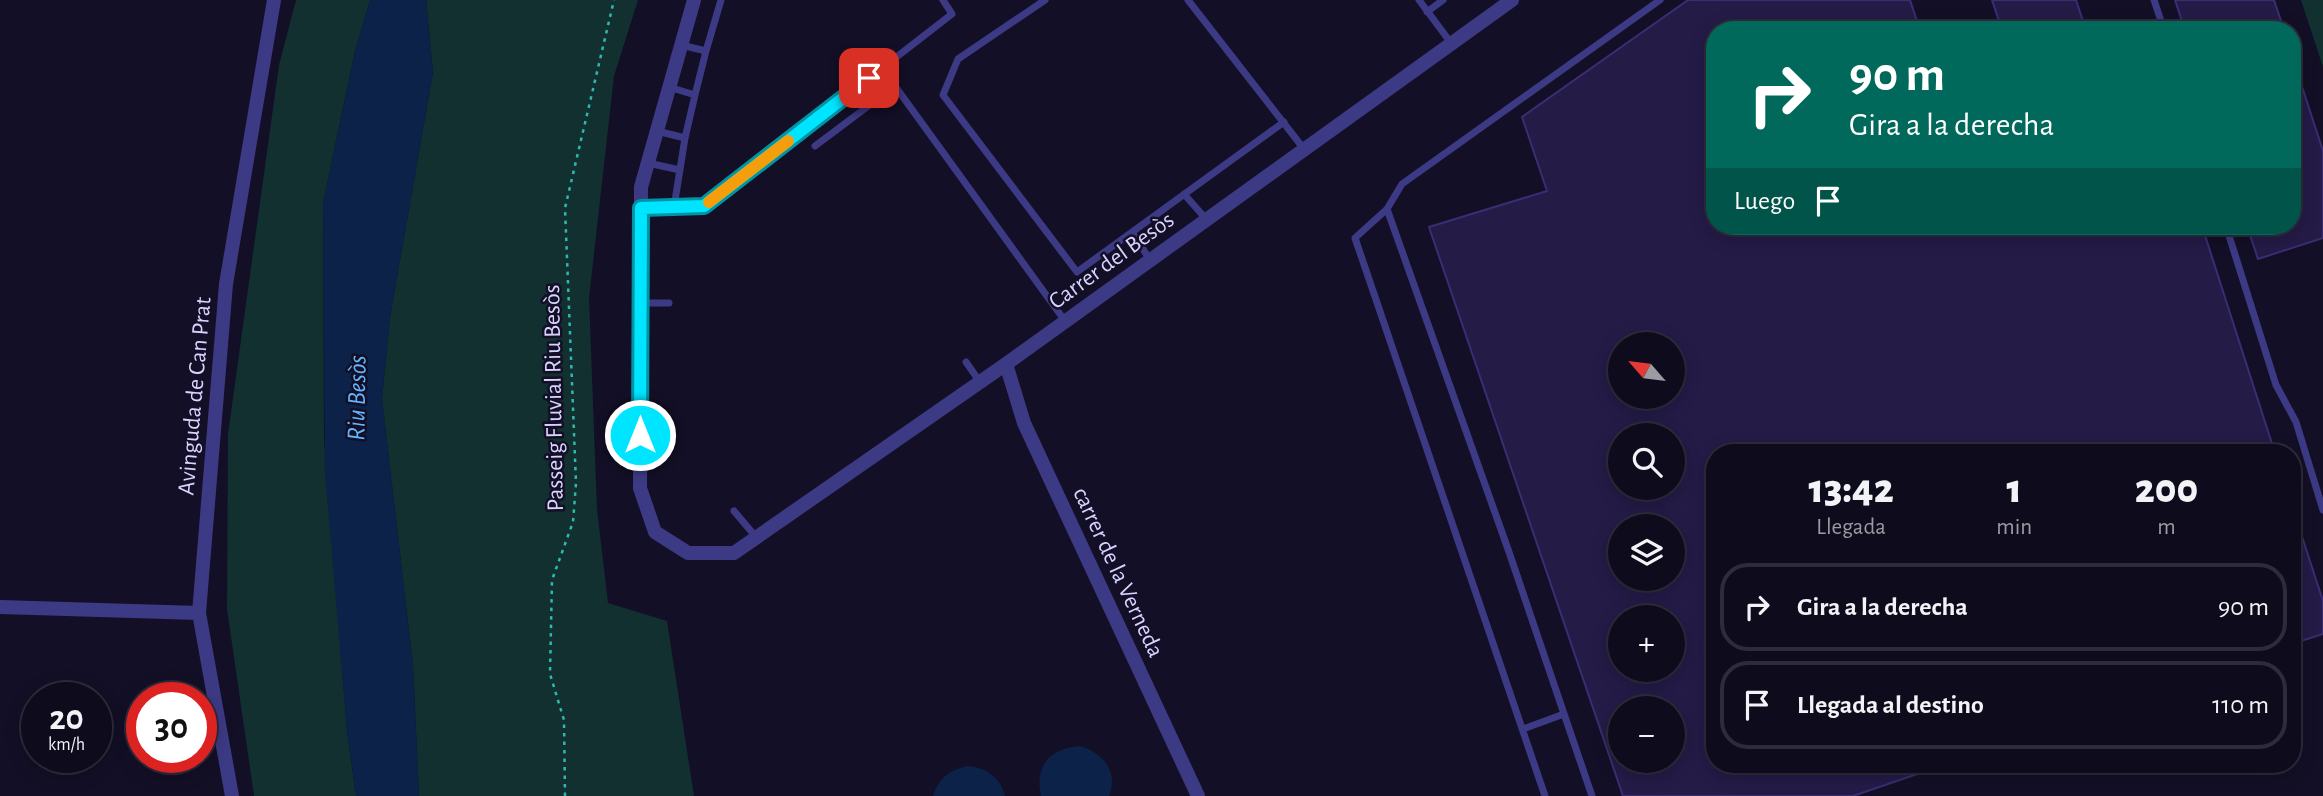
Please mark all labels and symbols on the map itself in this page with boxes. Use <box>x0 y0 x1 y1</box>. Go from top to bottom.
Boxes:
pin <box>839 48 899 108</box>
street label: Carrer del Besòs <box>1045 208 1179 314</box>
street label: Passeig Fluvial Riu Besòs <box>540 284 568 512</box>
street label: Avinguda de Can Prat <box>174 296 216 496</box>
north arrow <box>1608 332 1685 410</box>
water label: Riu Besòs <box>343 355 371 441</box>
position arrow <box>603 398 677 472</box>
street label: carrer de la Verneda <box>1068 484 1168 661</box>
speed limit sign: 30 <box>126 682 217 773</box>

